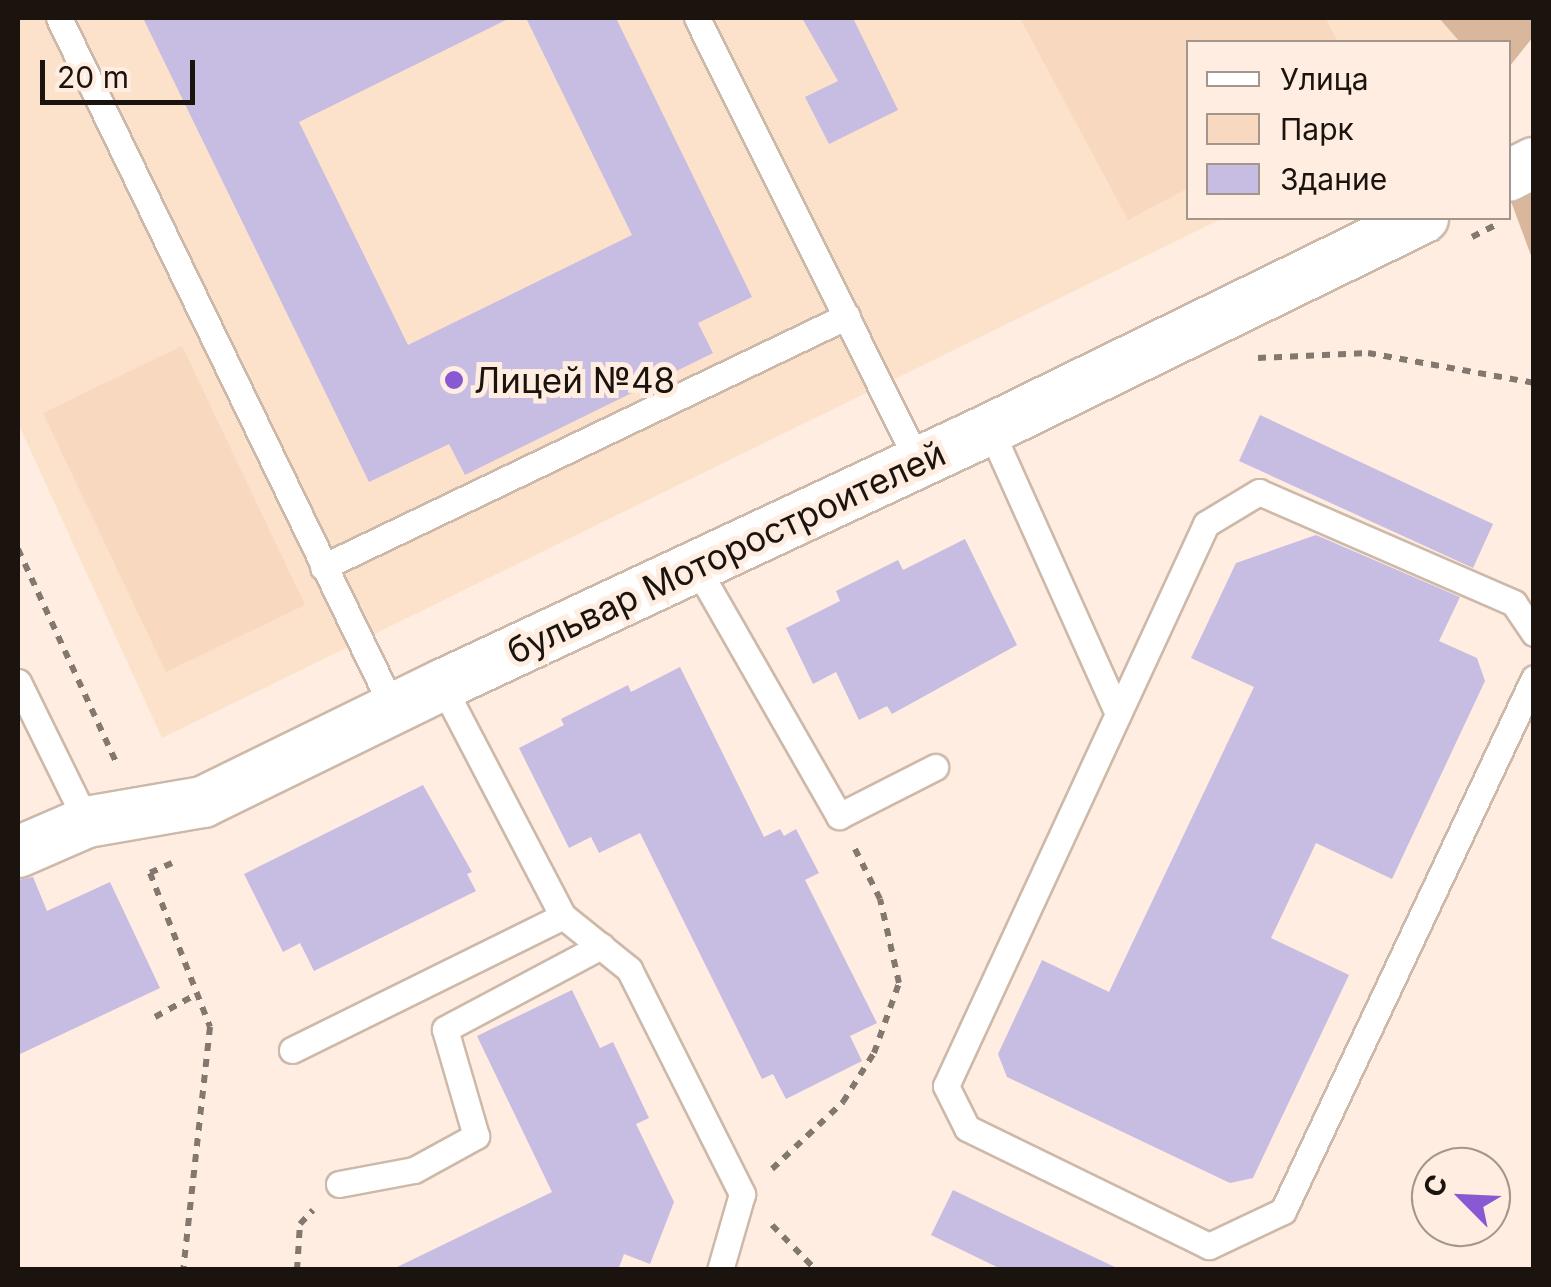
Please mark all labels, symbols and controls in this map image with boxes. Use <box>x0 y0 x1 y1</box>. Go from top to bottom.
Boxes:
scale bar <box>45 40 200 102</box>
legend <box>1186 40 1511 220</box>
text: 20 m <box>57 59 129 95</box>
text: Улица <box>1280 61 1369 97</box>
text: Парк <box>1280 111 1354 147</box>
text: Здание <box>1280 161 1387 197</box>
place label: Лицей №48 <box>474 359 675 401</box>
marker: Лицей №48 <box>443 369 465 391</box>
street label: бульвар Моторостроителей <box>500 432 952 672</box>
north arrow <box>1411 1147 1511 1247</box>
text: С <box>1416 1169 1455 1202</box>

